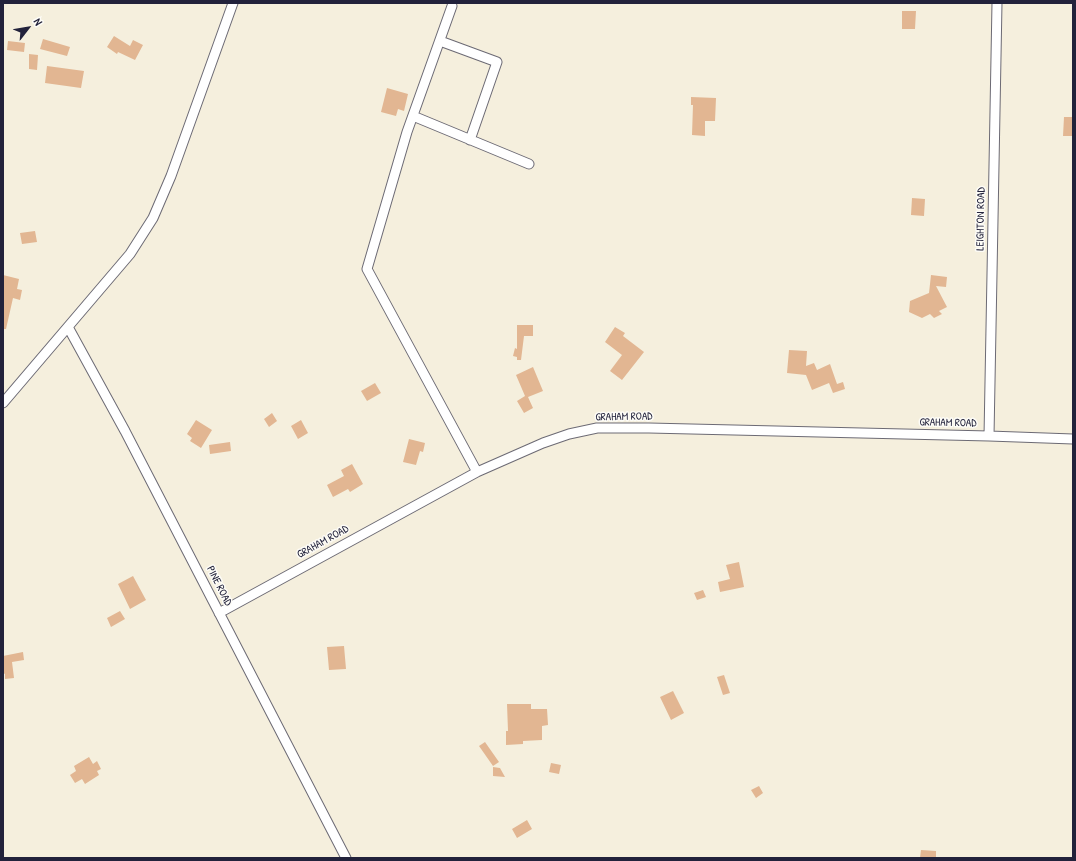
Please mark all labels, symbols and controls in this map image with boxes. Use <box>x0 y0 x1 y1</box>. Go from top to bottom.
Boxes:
north arrow <box>8 8 48 48</box>
text: N <box>31 16 46 28</box>
street label: LEIGHTON ROAD <box>974 187 988 251</box>
street label: GRAHAM ROAD <box>595 410 653 424</box>
street label: GRAHAM ROAD <box>919 416 977 430</box>
street label: GRAHAM ROAD <box>295 522 351 562</box>
street label: PINE ROAD <box>203 564 235 608</box>

